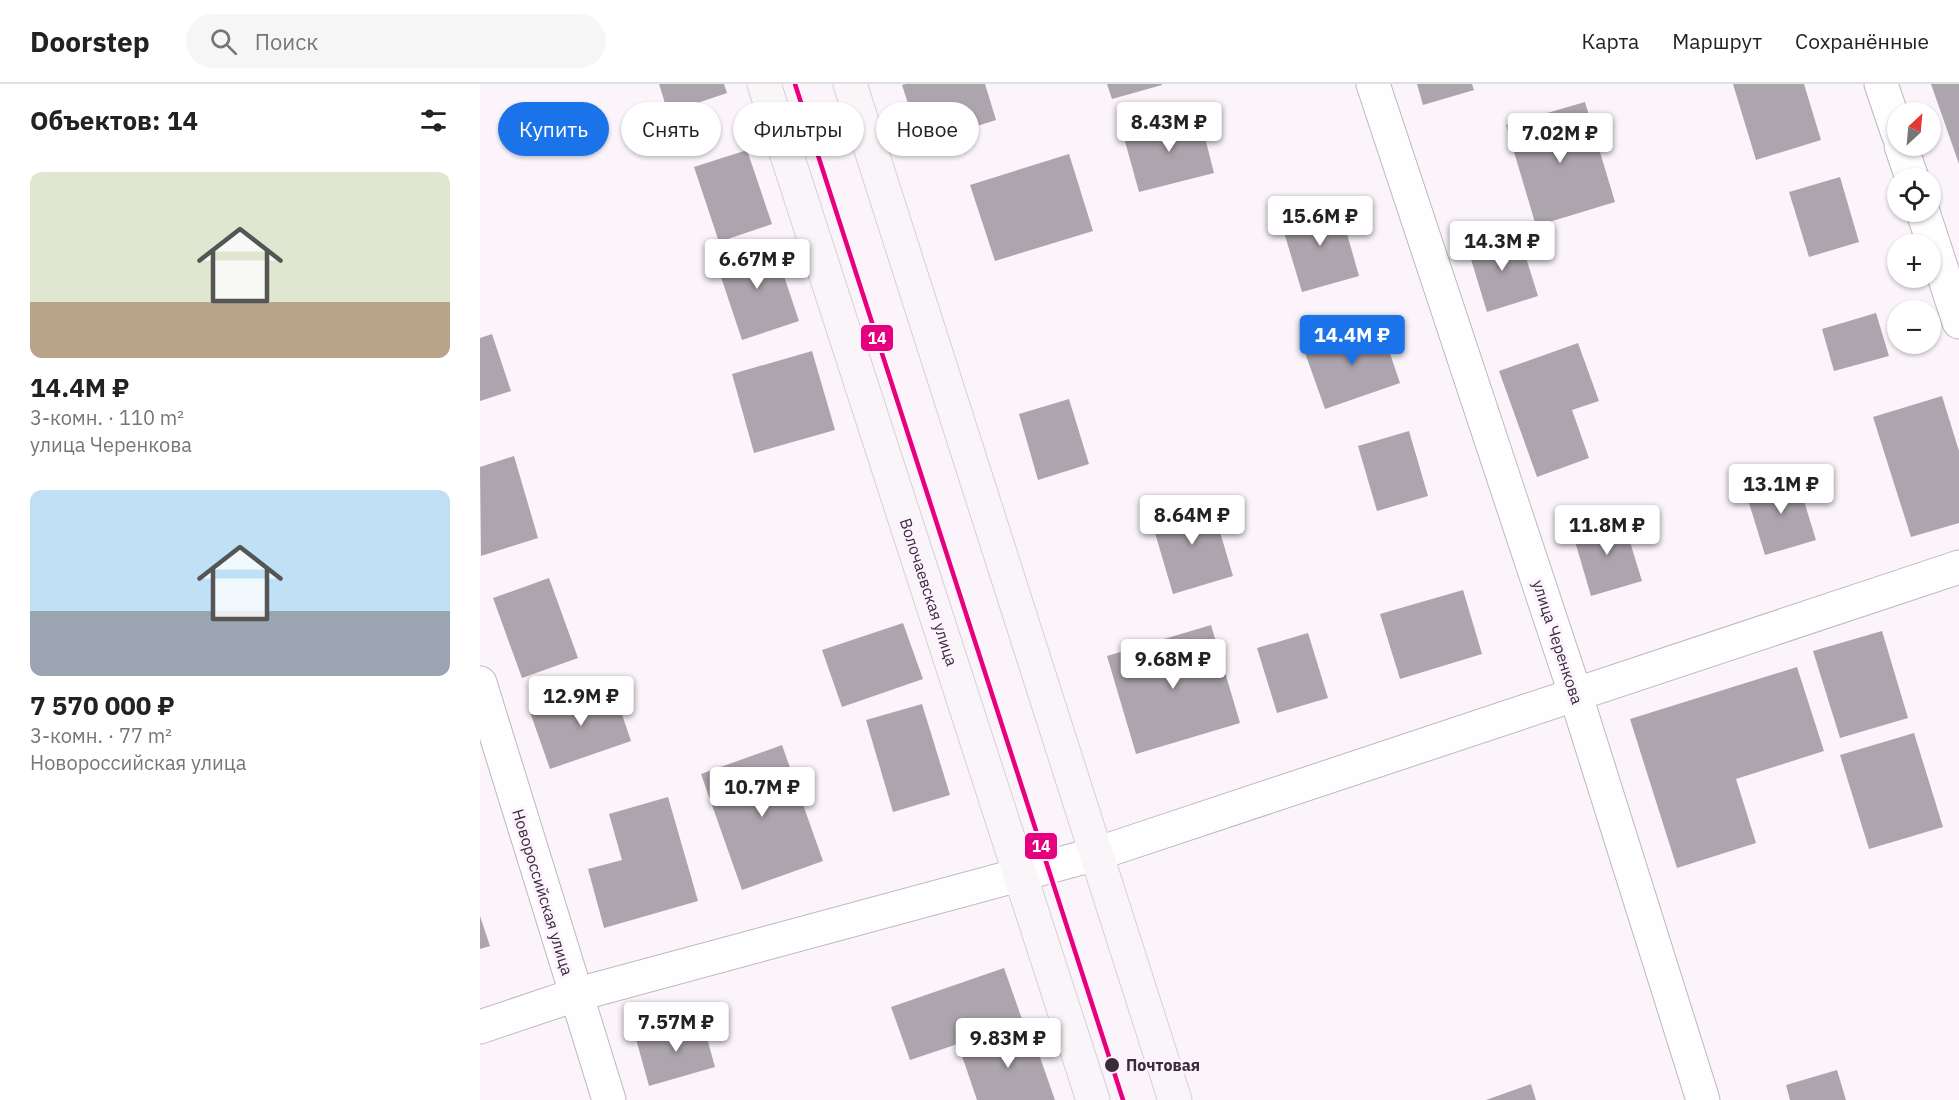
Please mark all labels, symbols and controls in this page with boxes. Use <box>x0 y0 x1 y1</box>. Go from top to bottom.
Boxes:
search box <box>186 14 606 68</box>
text: Doorstep <box>30 23 150 60</box>
icon: search <box>207 25 240 58</box>
text: Поиск <box>255 27 318 56</box>
text: Карта <box>1581 27 1639 55</box>
text: Маршрут <box>1672 27 1762 55</box>
text: Сохранённые <box>1795 27 1929 55</box>
chip: Купить <box>498 102 609 156</box>
chip: Снять <box>621 102 721 156</box>
chip: Фильтры <box>733 102 864 156</box>
chip: Новое <box>876 102 979 156</box>
pin: 8.43M ₽ <box>1114 102 1224 153</box>
north arrow <box>1887 102 1941 156</box>
map controls <box>1887 102 1941 354</box>
text: Объектов: 14 <box>30 103 198 137</box>
icon: filters <box>417 104 450 137</box>
text: 8.43M ₽ <box>1131 108 1207 135</box>
pin: 7.02M ₽ <box>1505 113 1615 164</box>
text: 7.02M ₽ <box>1522 119 1598 146</box>
button: locate <box>1887 168 1941 222</box>
pin: 15.6M ₽ <box>1265 196 1375 247</box>
text: 15.6M ₽ <box>1282 202 1358 229</box>
icon: home <box>186 211 294 319</box>
pin: 14.3M ₽ <box>1447 221 1557 272</box>
text: 14.3M ₽ <box>1464 227 1540 254</box>
button: + <box>1887 234 1941 288</box>
pin: 6.67M ₽ <box>702 239 812 290</box>
text: 6.67M ₽ <box>719 245 795 272</box>
button: − <box>1887 300 1941 354</box>
pin: 14.4M ₽ <box>1297 315 1407 366</box>
text: 14.4M ₽ <box>1314 321 1390 348</box>
line badge: 14 <box>860 324 894 352</box>
text: 14 <box>867 328 887 348</box>
text: 14.4M ₽ <box>30 370 129 404</box>
text: 3-комн. · 110 m² <box>30 404 184 431</box>
text: улица Черенкова <box>30 431 192 458</box>
pin: 13.1M ₽ <box>1726 464 1836 515</box>
text: 13.1M ₽ <box>1743 470 1819 497</box>
pin: 8.64M ₽ <box>1137 495 1247 546</box>
text: 8.64M ₽ <box>1154 501 1230 528</box>
pin: 11.8M ₽ <box>1552 505 1662 556</box>
text: 11.8M ₽ <box>1569 511 1645 538</box>
street label: Волочаевская улица <box>896 516 962 669</box>
icon: home <box>186 529 294 637</box>
street label: улица Черенкова <box>1528 577 1588 707</box>
pin: 9.68M ₽ <box>1118 639 1228 690</box>
text: 9.68M ₽ <box>1135 645 1211 672</box>
pin: 12.9M ₽ <box>526 676 636 727</box>
text: 12.9M ₽ <box>543 682 619 709</box>
text: 7 570 000 ₽ <box>30 688 175 722</box>
text: 3-комн. · 77 m² <box>30 722 172 749</box>
text: Новороссийская улица <box>30 749 246 776</box>
pin: 10.7M ₽ <box>707 767 817 818</box>
text: 10.7M ₽ <box>724 773 800 800</box>
street label: Новороссийская улица <box>508 806 578 978</box>
line badge: 14 <box>1024 832 1058 860</box>
text: 14 <box>1031 836 1051 856</box>
pin: 7.57M ₽ <box>621 1002 731 1053</box>
text: 7.57M ₽ <box>638 1008 714 1035</box>
pin: 9.83M ₽ <box>953 1018 1063 1069</box>
text: 9.83M ₽ <box>970 1024 1046 1051</box>
place label: Почтовая <box>1126 1055 1200 1075</box>
marker: Почтовая <box>1103 1056 1121 1074</box>

